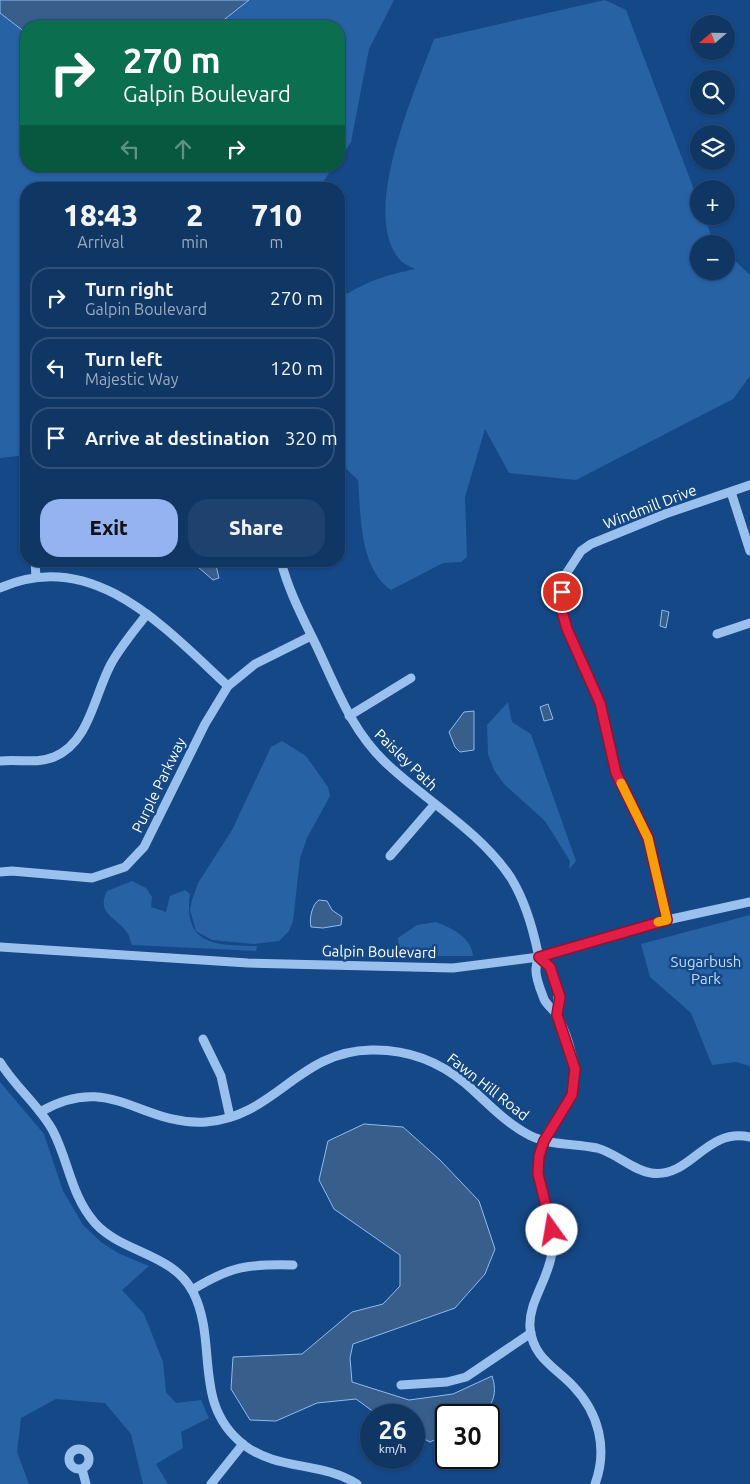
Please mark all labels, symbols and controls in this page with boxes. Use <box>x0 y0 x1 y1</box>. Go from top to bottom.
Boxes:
north arrow <box>690 15 735 60</box>
map controls <box>690 15 735 280</box>
icon: right <box>40 40 105 105</box>
text: 270 m <box>123 40 221 80</box>
button: search <box>690 70 735 115</box>
text: Galpin Boulevard <box>123 81 291 106</box>
button: layers <box>690 125 735 170</box>
icon: left <box>116 135 144 163</box>
icon: ahead <box>169 135 197 163</box>
icon: right <box>222 135 250 163</box>
button: + <box>690 180 735 225</box>
text: 18:43 <box>63 198 138 232</box>
text: 2 <box>186 198 203 232</box>
text: 710 <box>251 198 302 232</box>
text: Arrival <box>77 233 124 251</box>
text: min <box>181 233 208 251</box>
text: m <box>270 233 283 251</box>
button: − <box>690 235 735 280</box>
text: Turn right <box>85 278 173 300</box>
icon: right <box>42 284 70 312</box>
text: 270 m <box>270 287 323 309</box>
text: Galpin Boulevard <box>85 300 207 318</box>
text: Turn left <box>85 348 163 370</box>
icon: left <box>42 354 70 382</box>
text: 120 m <box>270 357 323 379</box>
text: Majestic Way <box>85 370 178 388</box>
icon: arrive <box>42 424 70 452</box>
text: Arrive at destination <box>85 427 270 449</box>
text: 320 m <box>285 427 338 449</box>
street label: Windmill Drive <box>601 481 699 532</box>
button: Exit <box>40 499 178 557</box>
button: Share <box>188 499 325 557</box>
pin <box>541 571 583 613</box>
icon: arrive <box>548 578 576 606</box>
street label: Paisley Path <box>371 726 441 794</box>
street label: Purple Parkway <box>128 734 189 835</box>
street label: Galpin Boulevard <box>322 942 436 961</box>
park label: Sugarbush Park <box>671 953 741 987</box>
street label: Fawn Hill Road <box>444 1050 532 1124</box>
position arrow <box>525 1203 577 1255</box>
speed limit sign: 30 <box>435 1404 500 1469</box>
text: 26 <box>378 1416 407 1444</box>
text: km/h <box>379 1442 406 1455</box>

